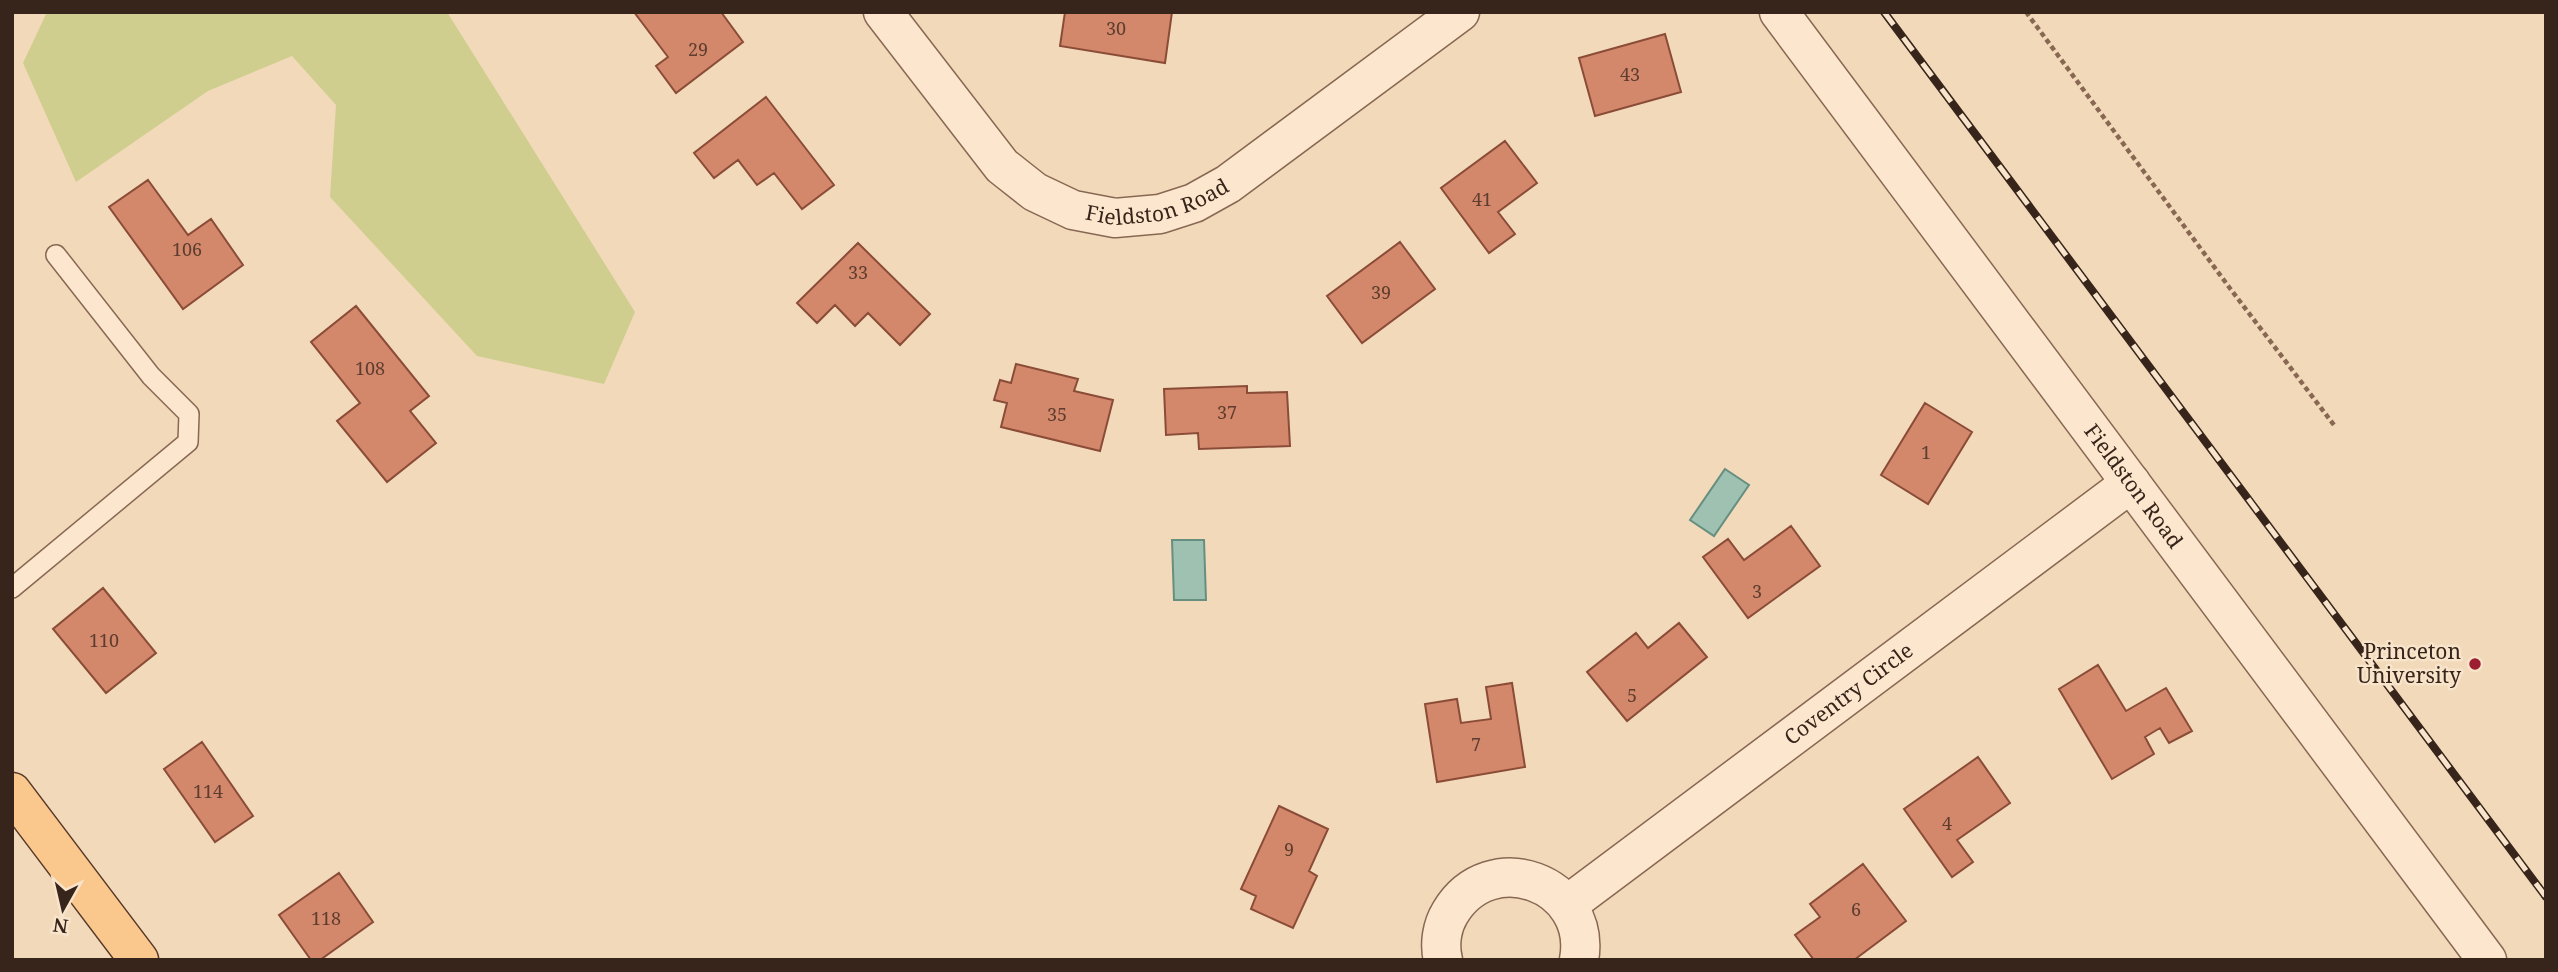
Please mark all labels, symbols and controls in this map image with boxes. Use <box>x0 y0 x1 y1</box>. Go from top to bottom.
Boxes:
house number: 30 <box>1106 16 1126 40</box>
house number: 29 <box>688 37 708 61</box>
house number: 43 <box>1620 62 1640 86</box>
street label: Fieldston Road <box>1083 171 1233 231</box>
house number: 41 <box>1472 187 1492 211</box>
house number: 106 <box>172 237 202 261</box>
house number: 33 <box>848 260 868 284</box>
house number: 39 <box>1371 280 1391 304</box>
house number: 108 <box>355 356 385 380</box>
house number: 37 <box>1217 400 1237 424</box>
house number: 35 <box>1047 402 1067 426</box>
street label: Fieldston Road <box>2078 418 2190 554</box>
house number: 1 <box>1921 440 1931 464</box>
house number: 3 <box>1752 579 1762 603</box>
house number: 110 <box>89 628 119 652</box>
street label: Coventry Circle <box>1778 636 1918 751</box>
place label: Princeton University <box>2357 637 2461 689</box>
marker: Princeton University <box>2467 656 2483 672</box>
house number: 5 <box>1627 683 1637 707</box>
house number: 7 <box>1471 732 1481 756</box>
house number: 114 <box>193 779 223 803</box>
house number: 4 <box>1942 811 1952 835</box>
house number: 9 <box>1284 837 1294 861</box>
north arrow <box>28 874 98 944</box>
house number: 6 <box>1851 897 1861 921</box>
house number: 118 <box>311 906 341 930</box>
text: N <box>51 912 70 940</box>

